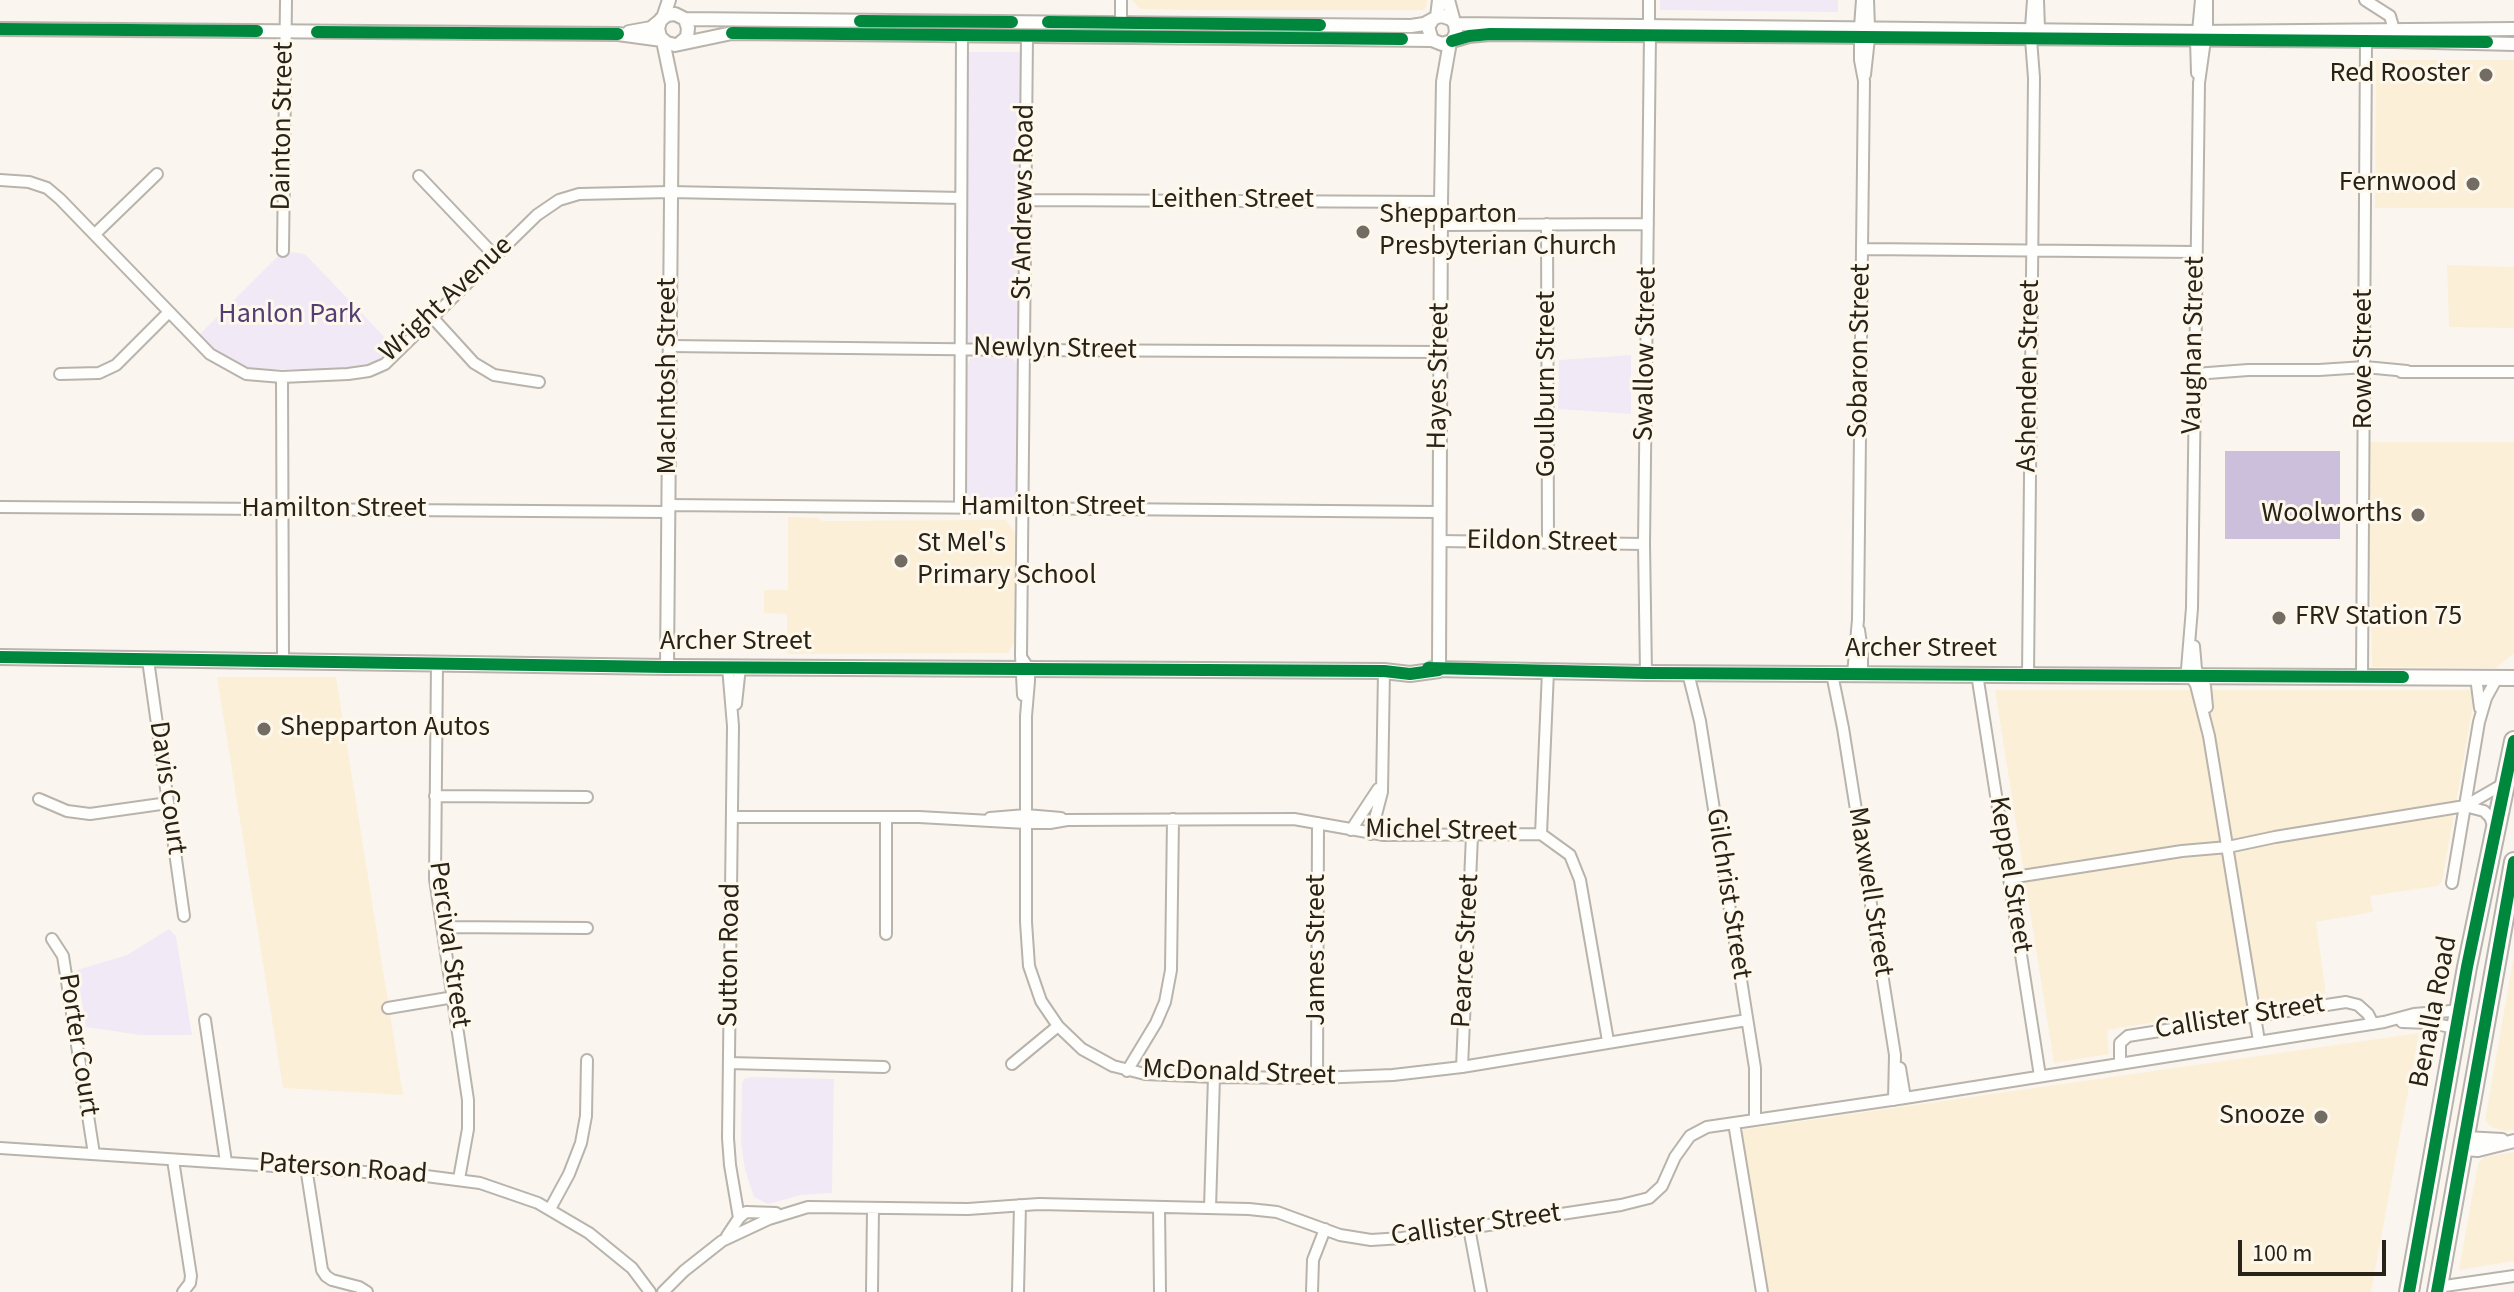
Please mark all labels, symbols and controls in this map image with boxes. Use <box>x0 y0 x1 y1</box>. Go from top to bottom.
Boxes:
street label: Dainton Street <box>266 41 302 211</box>
place label: Red Rooster <box>2330 58 2470 92</box>
marker: Red Rooster <box>2477 66 2495 84</box>
street label: St Andrews Road <box>1006 104 1044 300</box>
place label: Fernwood <box>2339 167 2457 201</box>
marker: Fernwood <box>2464 175 2482 193</box>
street label: Leithen Street <box>1150 184 1314 218</box>
place label: Shepparton Presbyterian Church <box>1379 199 1617 265</box>
marker: Shepparton Presbyterian Church <box>1354 223 1372 241</box>
street label: Wright Avenue <box>374 230 520 370</box>
street label: Vaughan Street <box>2177 256 2213 434</box>
street label: Sobaron Street <box>1843 263 1879 439</box>
street label: Swallow Street <box>1629 267 1665 441</box>
street label: MacIntosh Street <box>652 278 686 474</box>
street label: Ashenden Street <box>2012 279 2048 473</box>
street label: Rowe Street <box>2348 289 2382 429</box>
street label: Goulburn Street <box>1531 291 1565 477</box>
park label: Hanlon Park <box>218 299 362 333</box>
street label: Hayes Street <box>1422 302 1458 450</box>
street label: Newlyn Street <box>973 332 1137 368</box>
street label: Hamilton Street <box>961 491 1145 525</box>
street label: Hamilton Street <box>242 493 426 527</box>
place label: Woolworths <box>2261 498 2402 532</box>
marker: Woolworths <box>2409 506 2427 524</box>
street label: Eildon Street <box>1466 525 1618 561</box>
place label: St Mel's Primary School <box>917 528 1096 594</box>
marker: St Mel's Primary School <box>892 552 910 570</box>
place label: FRV Station 75 <box>2295 601 2462 635</box>
marker: FRV Station 75 <box>2270 609 2288 627</box>
street label: Archer Street <box>660 626 812 660</box>
street label: Archer Street <box>1845 633 1997 667</box>
place label: Shepparton Autos <box>280 712 490 746</box>
street label: Davis Court <box>140 719 192 857</box>
marker: Shepparton Autos <box>255 720 273 738</box>
street label: Keppel Street <box>1980 794 2038 956</box>
street label: Maxwell Street <box>1839 805 1899 979</box>
street label: Gilchrist Street <box>1697 806 1757 982</box>
street label: Michel Street <box>1365 814 1517 850</box>
street label: Percival Street <box>420 860 476 1030</box>
street label: Pearce Street <box>1446 873 1488 1029</box>
street label: James Street <box>1301 874 1335 1026</box>
street label: Sutton Road <box>713 883 749 1027</box>
street label: Benalla Road <box>2404 933 2466 1091</box>
street label: Porter Court <box>49 971 105 1119</box>
street label: Callister Street <box>2153 988 2327 1048</box>
street label: McDonald Street <box>1142 1054 1336 1094</box>
place label: Snooze <box>2219 1100 2305 1134</box>
marker: Snooze <box>2312 1108 2330 1126</box>
street label: Paterson Road <box>258 1147 428 1193</box>
street label: Callister Street <box>1389 1197 1563 1255</box>
scale bar <box>2242 1224 2390 1274</box>
text: 100 m <box>2252 1236 2312 1271</box>

